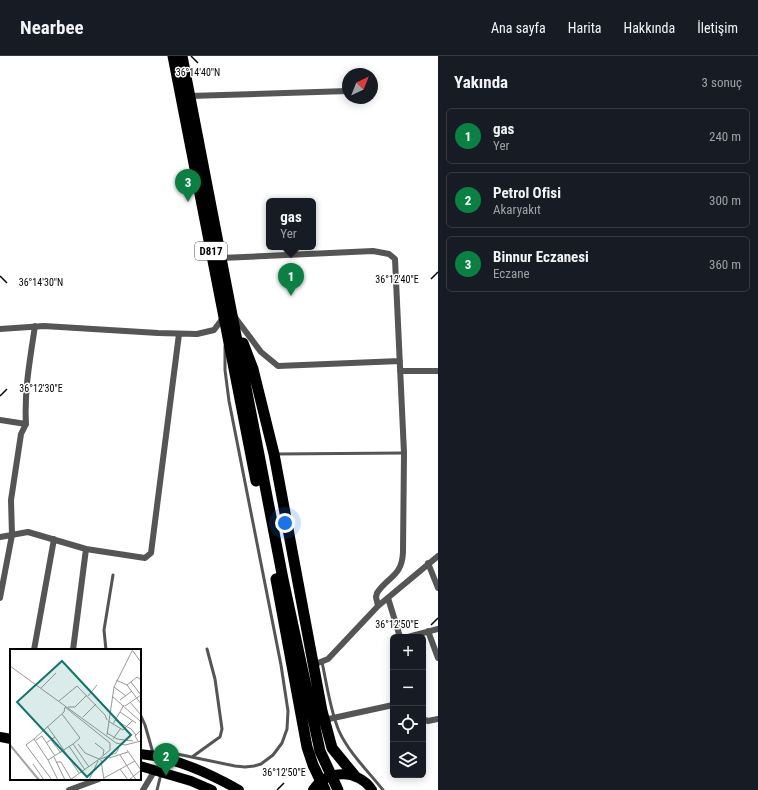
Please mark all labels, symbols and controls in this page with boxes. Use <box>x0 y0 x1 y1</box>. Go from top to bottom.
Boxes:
text: Nearbee <box>20 16 84 39</box>
text: Ana sayfa <box>491 20 546 36</box>
text: Harita <box>568 20 601 36</box>
text: Hakkında <box>623 20 675 36</box>
text: İletişim <box>697 20 738 36</box>
text: 36°14'40"N <box>176 67 220 78</box>
north arrow <box>342 68 378 104</box>
text: Yakında <box>454 72 508 92</box>
text: 3 sonuç <box>702 75 742 90</box>
text: gas <box>493 120 514 138</box>
text: 1 <box>465 129 471 144</box>
text: 240 m <box>709 129 741 144</box>
text: Yer <box>493 138 509 153</box>
pin: 3 <box>175 169 201 202</box>
text: Petrol Ofisi <box>493 184 561 202</box>
text: 2 <box>465 193 471 208</box>
text: 300 m <box>709 193 741 208</box>
popup <box>266 198 316 250</box>
text: Akaryakıt <box>493 202 541 217</box>
text: gas <box>280 208 302 226</box>
text: Yer <box>280 226 297 241</box>
road number: D817 <box>195 242 227 260</box>
text: Binnur Eczanesi <box>493 248 589 266</box>
text: 3 <box>465 257 471 272</box>
text: 360 m <box>709 257 741 272</box>
pin: 1 <box>278 263 304 296</box>
text: Eczane <box>493 266 530 281</box>
text: 36°12'40"E <box>375 274 419 285</box>
text: 36°14'30"N <box>19 277 63 288</box>
text: 36°12'30"E <box>19 383 63 394</box>
your location <box>275 513 295 533</box>
text: 36°12'50"E <box>375 619 419 630</box>
map controls <box>390 634 426 778</box>
button: + <box>390 634 426 670</box>
inset map <box>10 649 141 780</box>
button: − <box>390 670 426 706</box>
button: locate <box>390 706 426 742</box>
button: layers <box>390 742 426 778</box>
pin: 2 <box>153 743 179 776</box>
text: 36°12'50"E <box>262 767 306 778</box>

